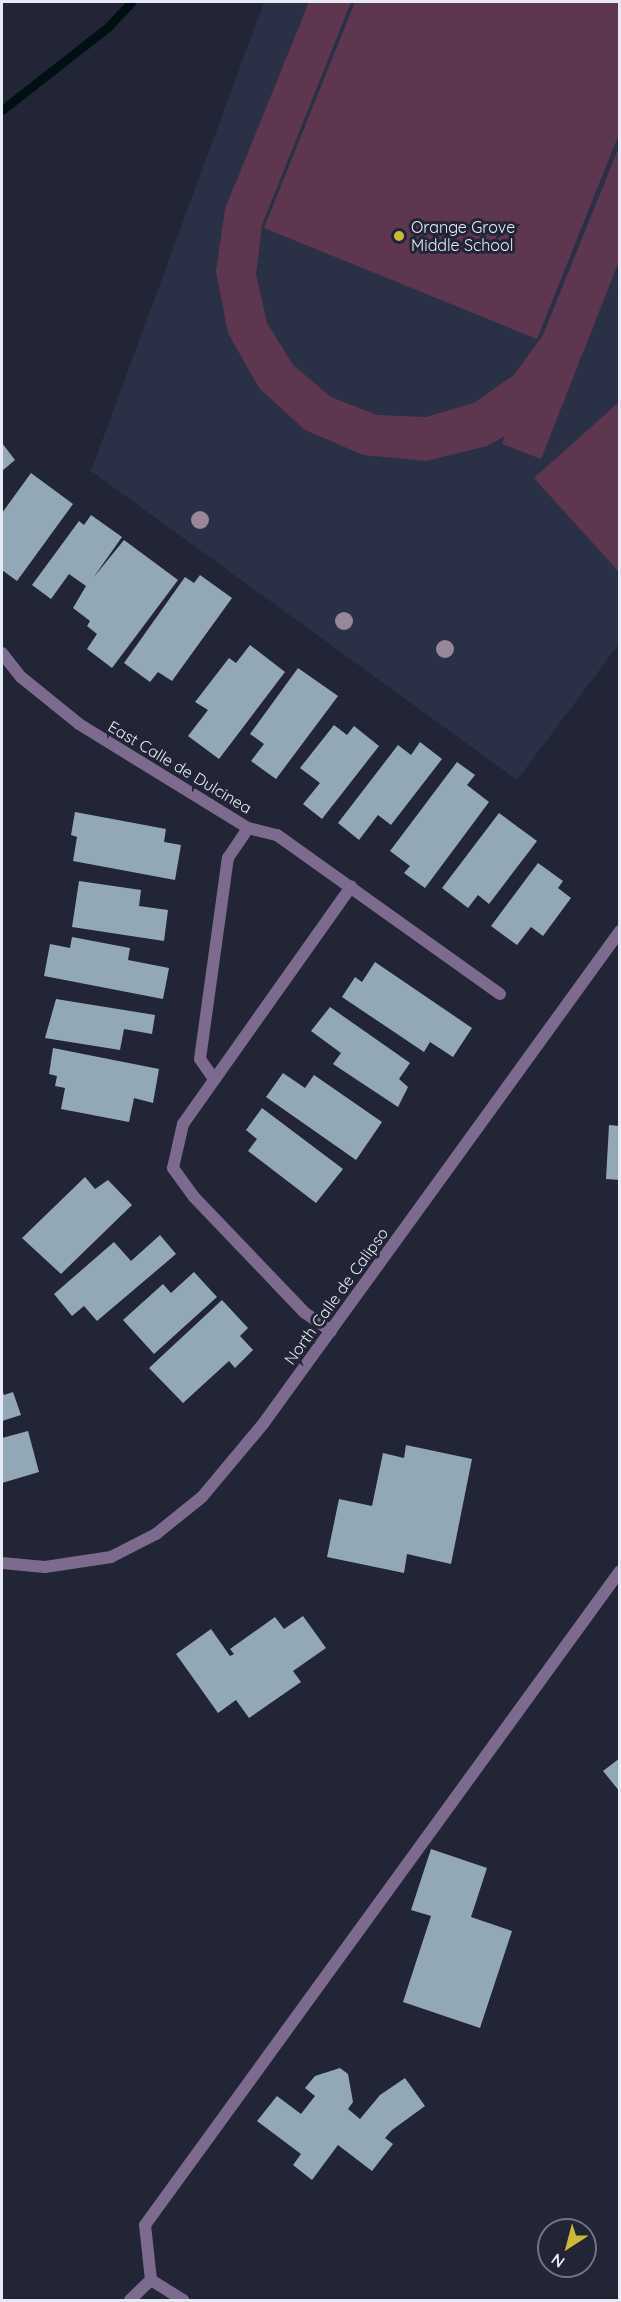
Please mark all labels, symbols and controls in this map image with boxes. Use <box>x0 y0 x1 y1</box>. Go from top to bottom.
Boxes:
place label: Orange Grove Middle School <box>411 217 515 255</box>
marker: Orange Grove Middle School <box>392 229 406 243</box>
street label: East Calle de Dulcinea <box>105 717 255 817</box>
street label: North Calle de Calipso <box>280 1224 392 1368</box>
north arrow <box>537 2218 597 2278</box>
text: N <box>547 2249 568 2272</box>

